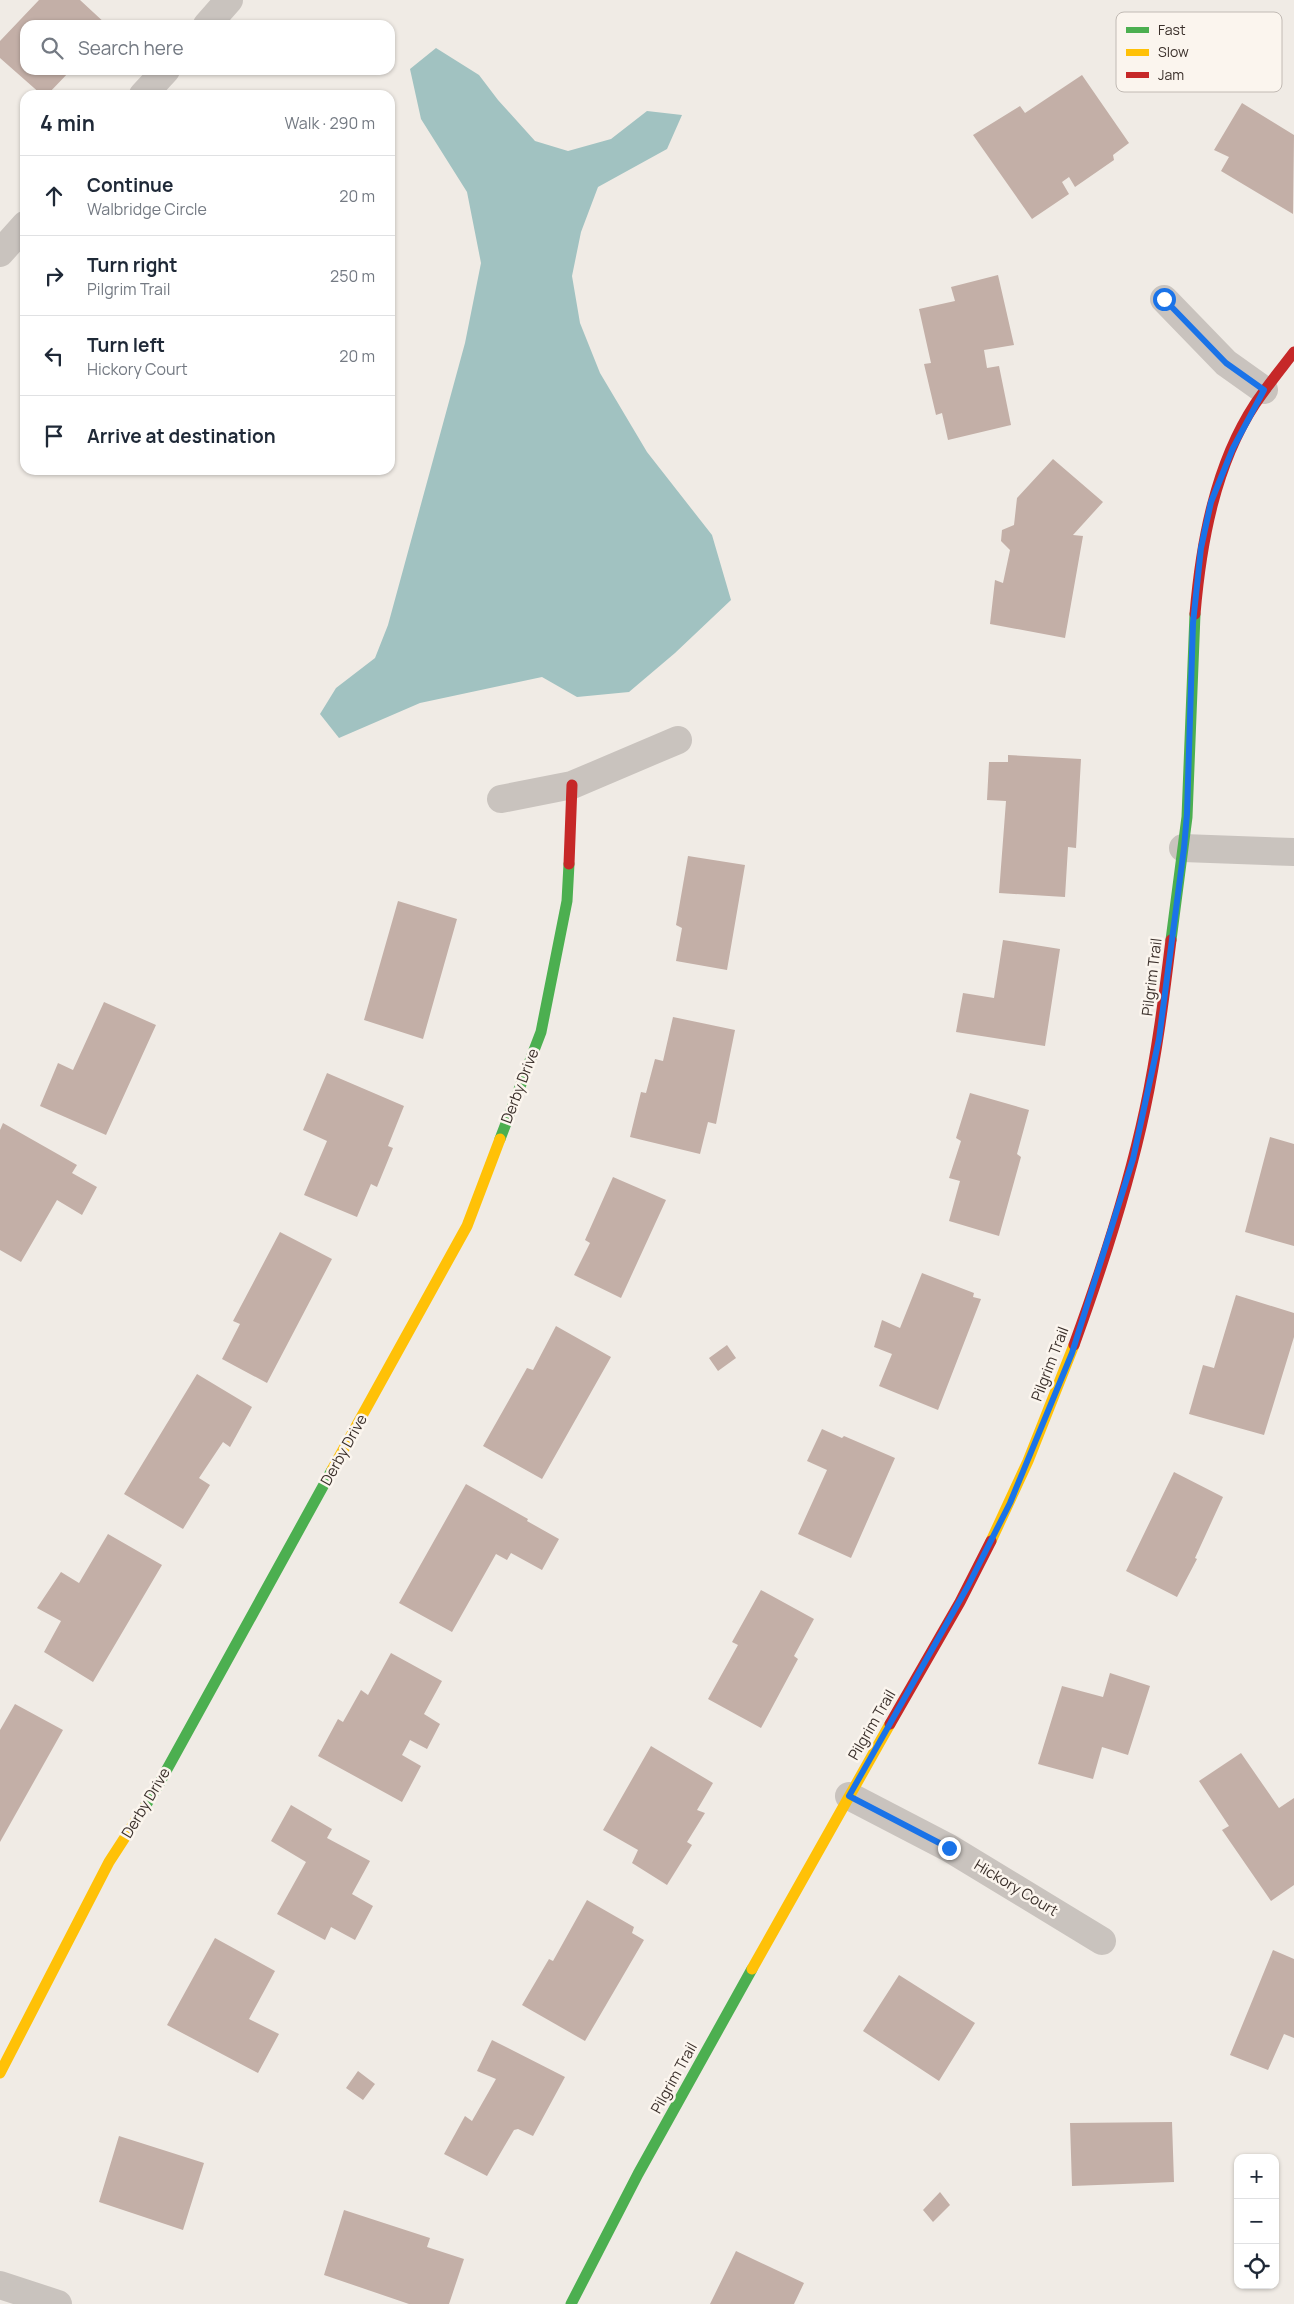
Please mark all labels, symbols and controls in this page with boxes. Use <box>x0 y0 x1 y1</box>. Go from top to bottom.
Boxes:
legend <box>1116 12 1282 92</box>
search box <box>20 20 395 75</box>
text: Fast <box>1158 20 1186 39</box>
icon: search <box>38 34 66 62</box>
text: Search here <box>78 35 184 61</box>
text: Slow <box>1158 42 1189 61</box>
text: Jam <box>1158 65 1184 84</box>
text: 4 min <box>40 109 95 137</box>
text: Walk · 290 m <box>285 112 375 134</box>
text: Continue <box>87 172 173 198</box>
icon: ahead <box>40 182 68 210</box>
text: 20 m <box>339 185 375 207</box>
text: Walbridge Circle <box>87 198 207 220</box>
text: Turn right <box>87 252 177 278</box>
icon: right <box>40 262 68 290</box>
text: 250 m <box>330 265 375 287</box>
text: Pilgrim Trail <box>87 278 170 300</box>
route start <box>1153 288 1176 311</box>
text: Turn left <box>87 332 165 358</box>
icon: left <box>40 342 68 370</box>
text: 20 m <box>339 345 375 367</box>
text: Hickory Court <box>87 358 188 380</box>
icon: arrive <box>40 422 68 450</box>
text: Arrive at destination <box>87 423 276 449</box>
street label: Pilgrim Trail <box>1136 937 1167 1017</box>
street label: Derby Drive <box>496 1045 544 1126</box>
street label: Pilgrim Trail <box>1026 1324 1073 1404</box>
street label: Derby Drive <box>315 1410 372 1489</box>
street label: Pilgrim Trail <box>843 1686 900 1764</box>
street label: Derby Drive <box>116 1763 175 1842</box>
route end <box>938 1837 961 1860</box>
street label: Hickory Court <box>970 1854 1062 1921</box>
street label: Pilgrim Trail <box>645 2038 702 2117</box>
map controls <box>1234 2154 1279 2289</box>
button: + <box>1234 2154 1279 2199</box>
button: − <box>1234 2199 1279 2244</box>
button: locate <box>1234 2244 1279 2289</box>

